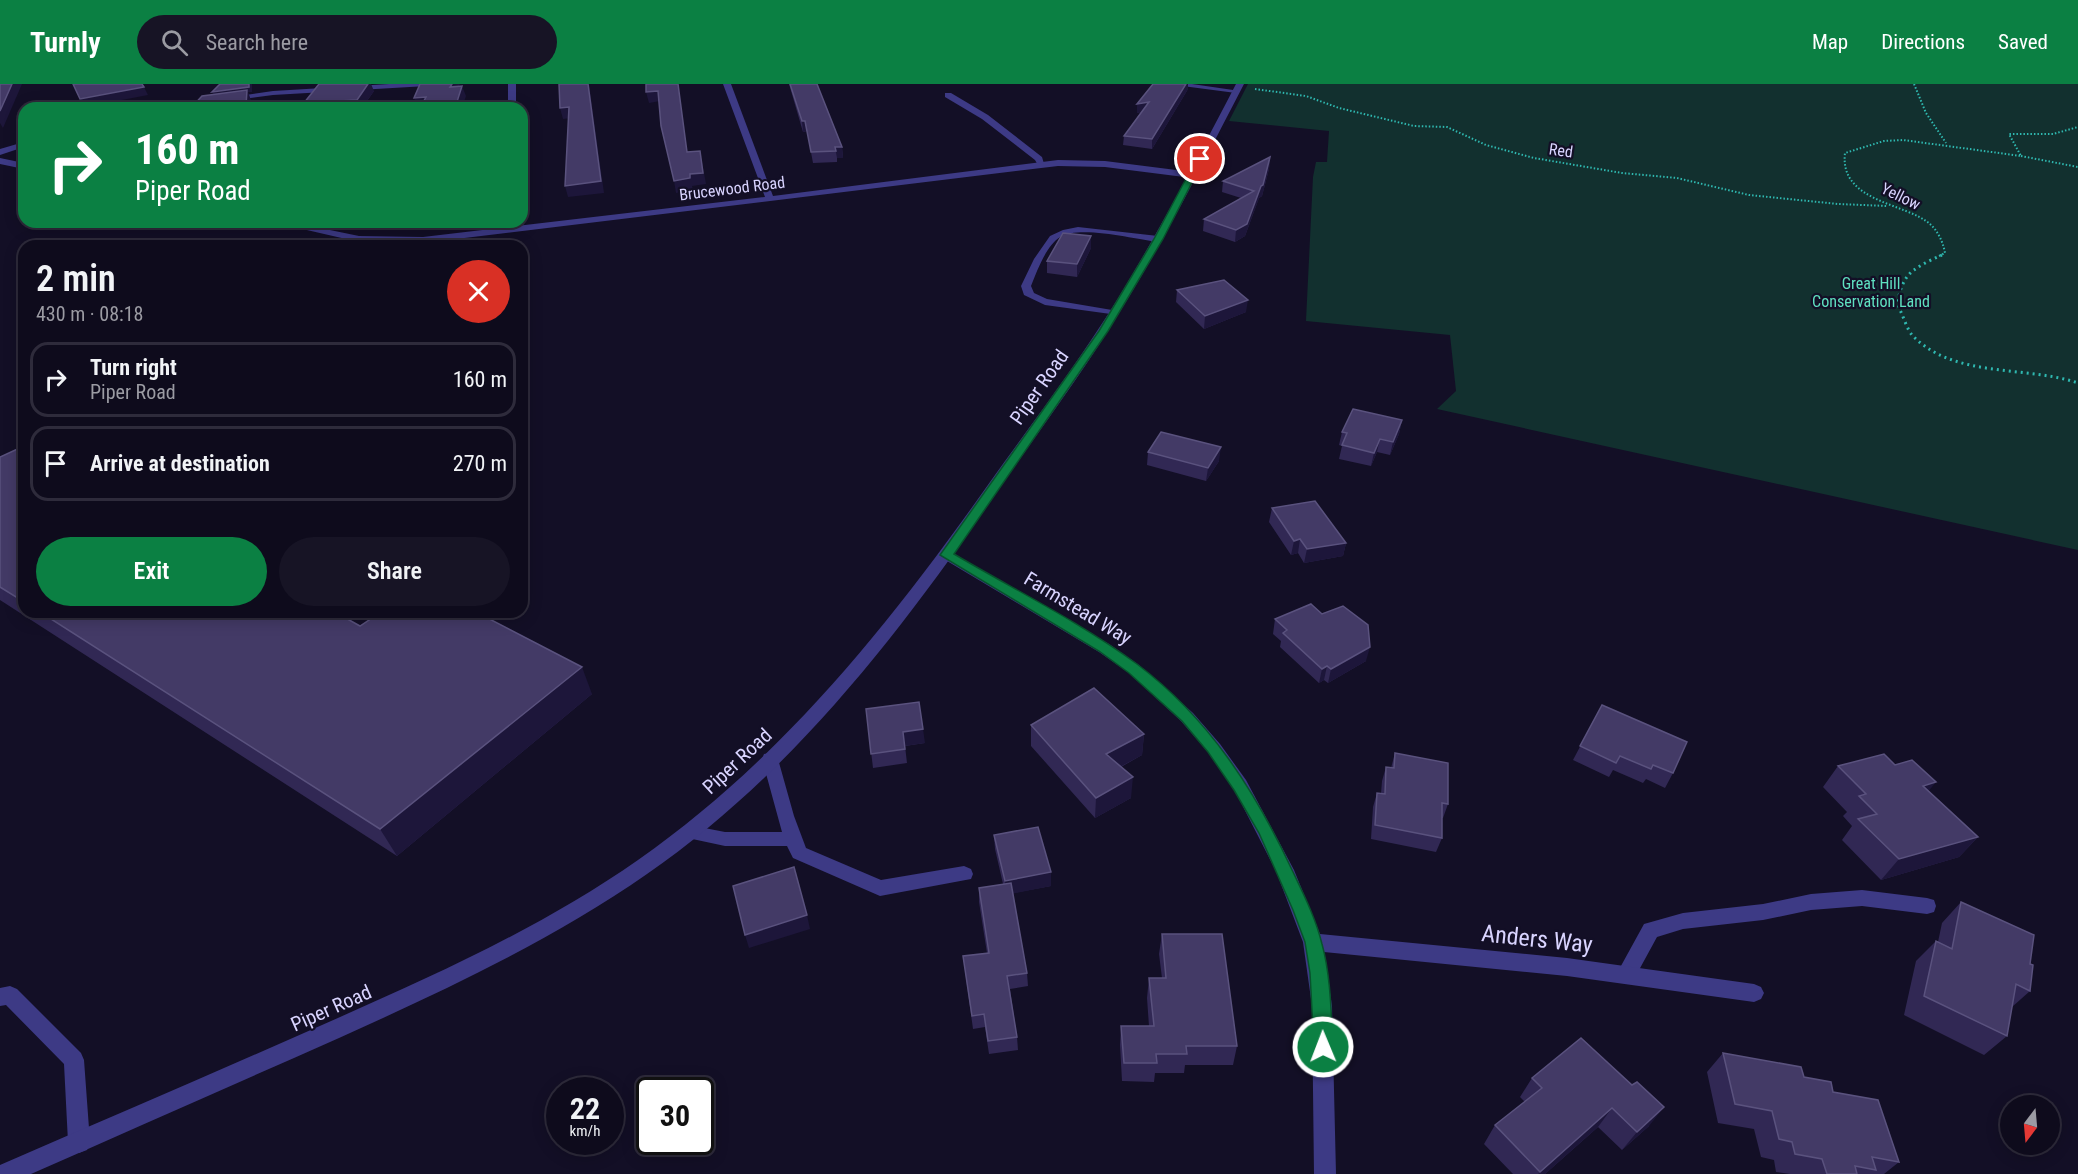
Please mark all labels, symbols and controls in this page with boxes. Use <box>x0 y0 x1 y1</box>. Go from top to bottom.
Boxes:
search box <box>137 15 557 69</box>
text: Turnly <box>30 26 101 59</box>
icon: search <box>158 26 191 59</box>
text: Search here <box>206 30 308 55</box>
text: Map <box>1812 30 1848 54</box>
text: Directions <box>1881 30 1965 54</box>
text: Saved <box>1998 30 2048 54</box>
text: 160 m <box>135 125 240 174</box>
icon: right <box>36 126 114 204</box>
pin <box>1174 133 1225 184</box>
street label: Red <box>1548 139 1574 162</box>
icon: arrive <box>1183 142 1216 175</box>
street label: Brucewood Road <box>678 173 786 204</box>
text: Piper Road <box>135 175 251 207</box>
street label: Yellow <box>1878 179 1923 214</box>
text: 2 min <box>36 258 116 300</box>
button: close <box>447 260 510 323</box>
park label: Great Hill Conservation Land <box>1812 274 1930 311</box>
text: 430 m · 08:18 <box>36 302 143 326</box>
street label: Piper Road <box>1005 345 1073 429</box>
text: Turn right <box>90 355 177 380</box>
icon: right <box>39 363 72 396</box>
text: 160 m <box>453 367 507 392</box>
text: Piper Road <box>90 380 176 404</box>
icon: arrive <box>39 447 72 480</box>
text: Arrive at destination <box>90 451 270 476</box>
text: 270 m <box>453 451 507 476</box>
button: Exit <box>36 537 267 606</box>
button: Share <box>279 537 510 606</box>
street label: Farmstead Way <box>1020 567 1136 649</box>
street label: Piper Road <box>697 723 777 799</box>
street label: Anders Way <box>1480 919 1594 959</box>
street label: Piper Road <box>287 980 375 1036</box>
position arrow <box>1291 1015 1355 1079</box>
speed limit sign: 30 <box>636 1077 714 1155</box>
text: 22 <box>570 1091 600 1126</box>
north arrow <box>2000 1095 2060 1155</box>
map controls <box>2000 1095 2060 1155</box>
text: km/h <box>570 1122 600 1140</box>

